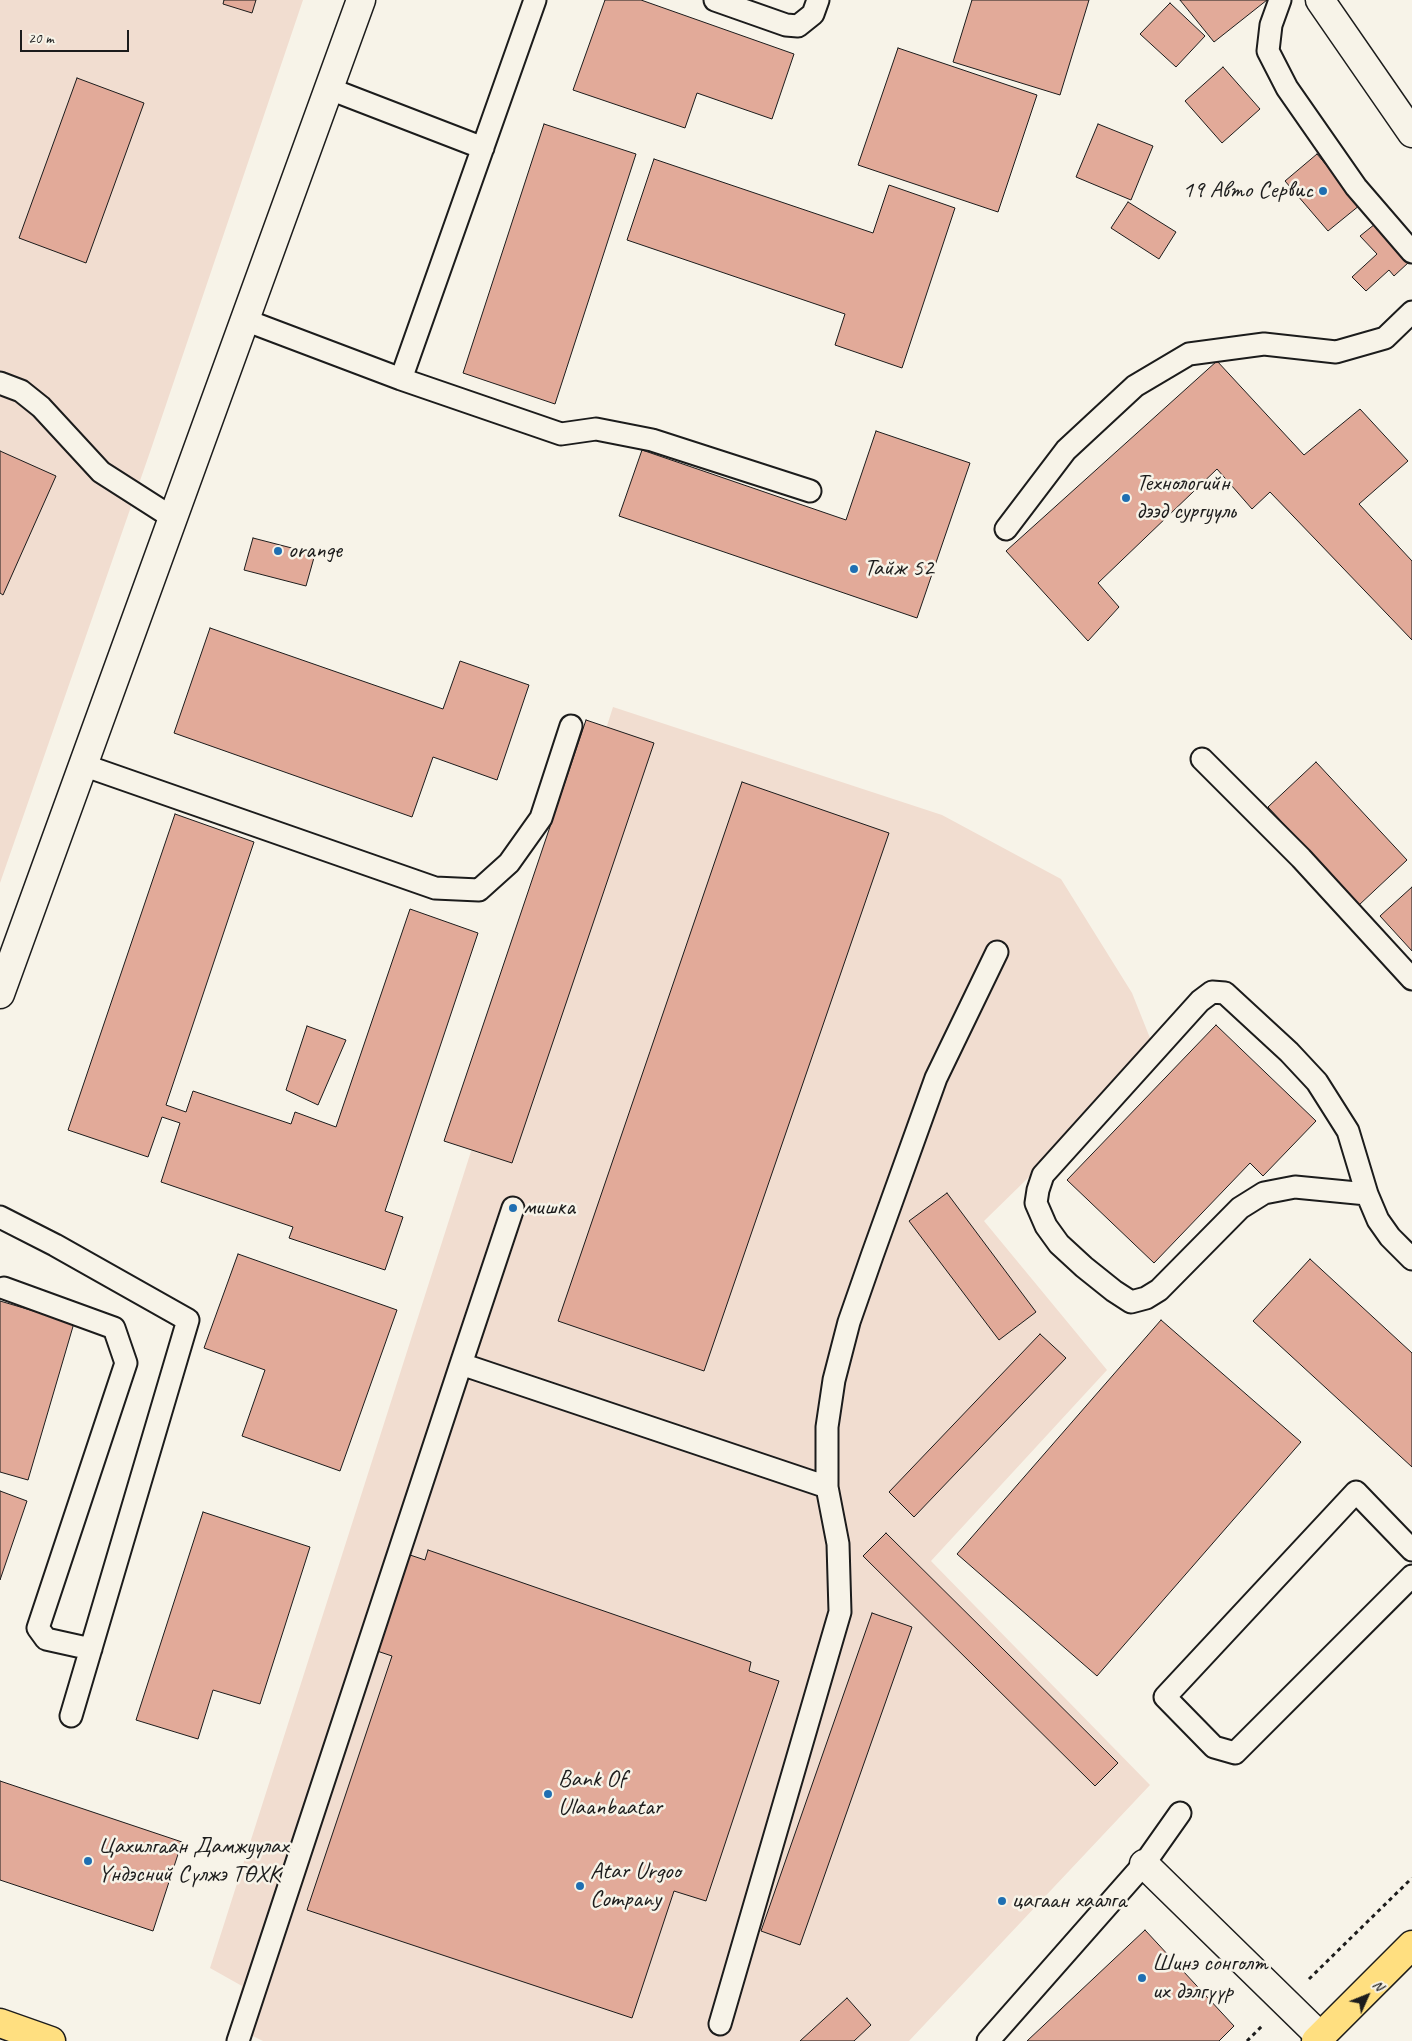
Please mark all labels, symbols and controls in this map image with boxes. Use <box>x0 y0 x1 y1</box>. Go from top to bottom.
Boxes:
scale bar <box>22 20 131 52</box>
text: 20 m <box>28 29 54 48</box>
place label: 19 Авто Сервис <box>1182 177 1313 205</box>
marker: 19 Авто Сервис <box>1317 185 1329 197</box>
place label: Технологийн дээд сургууль <box>1136 470 1235 526</box>
marker: Технологийн дээд сургууль <box>1120 492 1132 504</box>
place label: orange <box>288 537 342 565</box>
marker: orange <box>272 545 284 557</box>
place label: Тайж 52 <box>864 555 934 583</box>
marker: Тайж 52 <box>848 563 860 575</box>
place label: мишка <box>523 1194 575 1222</box>
marker: мишка <box>507 1202 519 1214</box>
place label: Bank Of Ulaanbaatar <box>558 1766 662 1822</box>
marker: Bank Of Ulaanbaatar <box>542 1788 554 1800</box>
place label: Цахилгаан Дамжуулах Үндэсний Сүлжэ ТӨХК <box>98 1833 288 1889</box>
marker: Цахилгаан Дамжуулах Үндэсний Сүлжэ ТӨХК <box>82 1855 94 1867</box>
place label: Atar Urgoo Company <box>590 1858 681 1914</box>
marker: Atar Urgoo Company <box>574 1880 586 1892</box>
place label: цагаан хаалга <box>1012 1887 1126 1915</box>
marker: цагаан хаалга <box>996 1895 1008 1907</box>
place label: Шинэ сонголт их дэлгүүр <box>1152 1950 1267 2006</box>
north arrow <box>1342 1971 1392 2021</box>
marker: Шинэ сонголт их дэлгүүр <box>1136 1972 1148 1984</box>
text: N <box>1369 1976 1387 1994</box>

